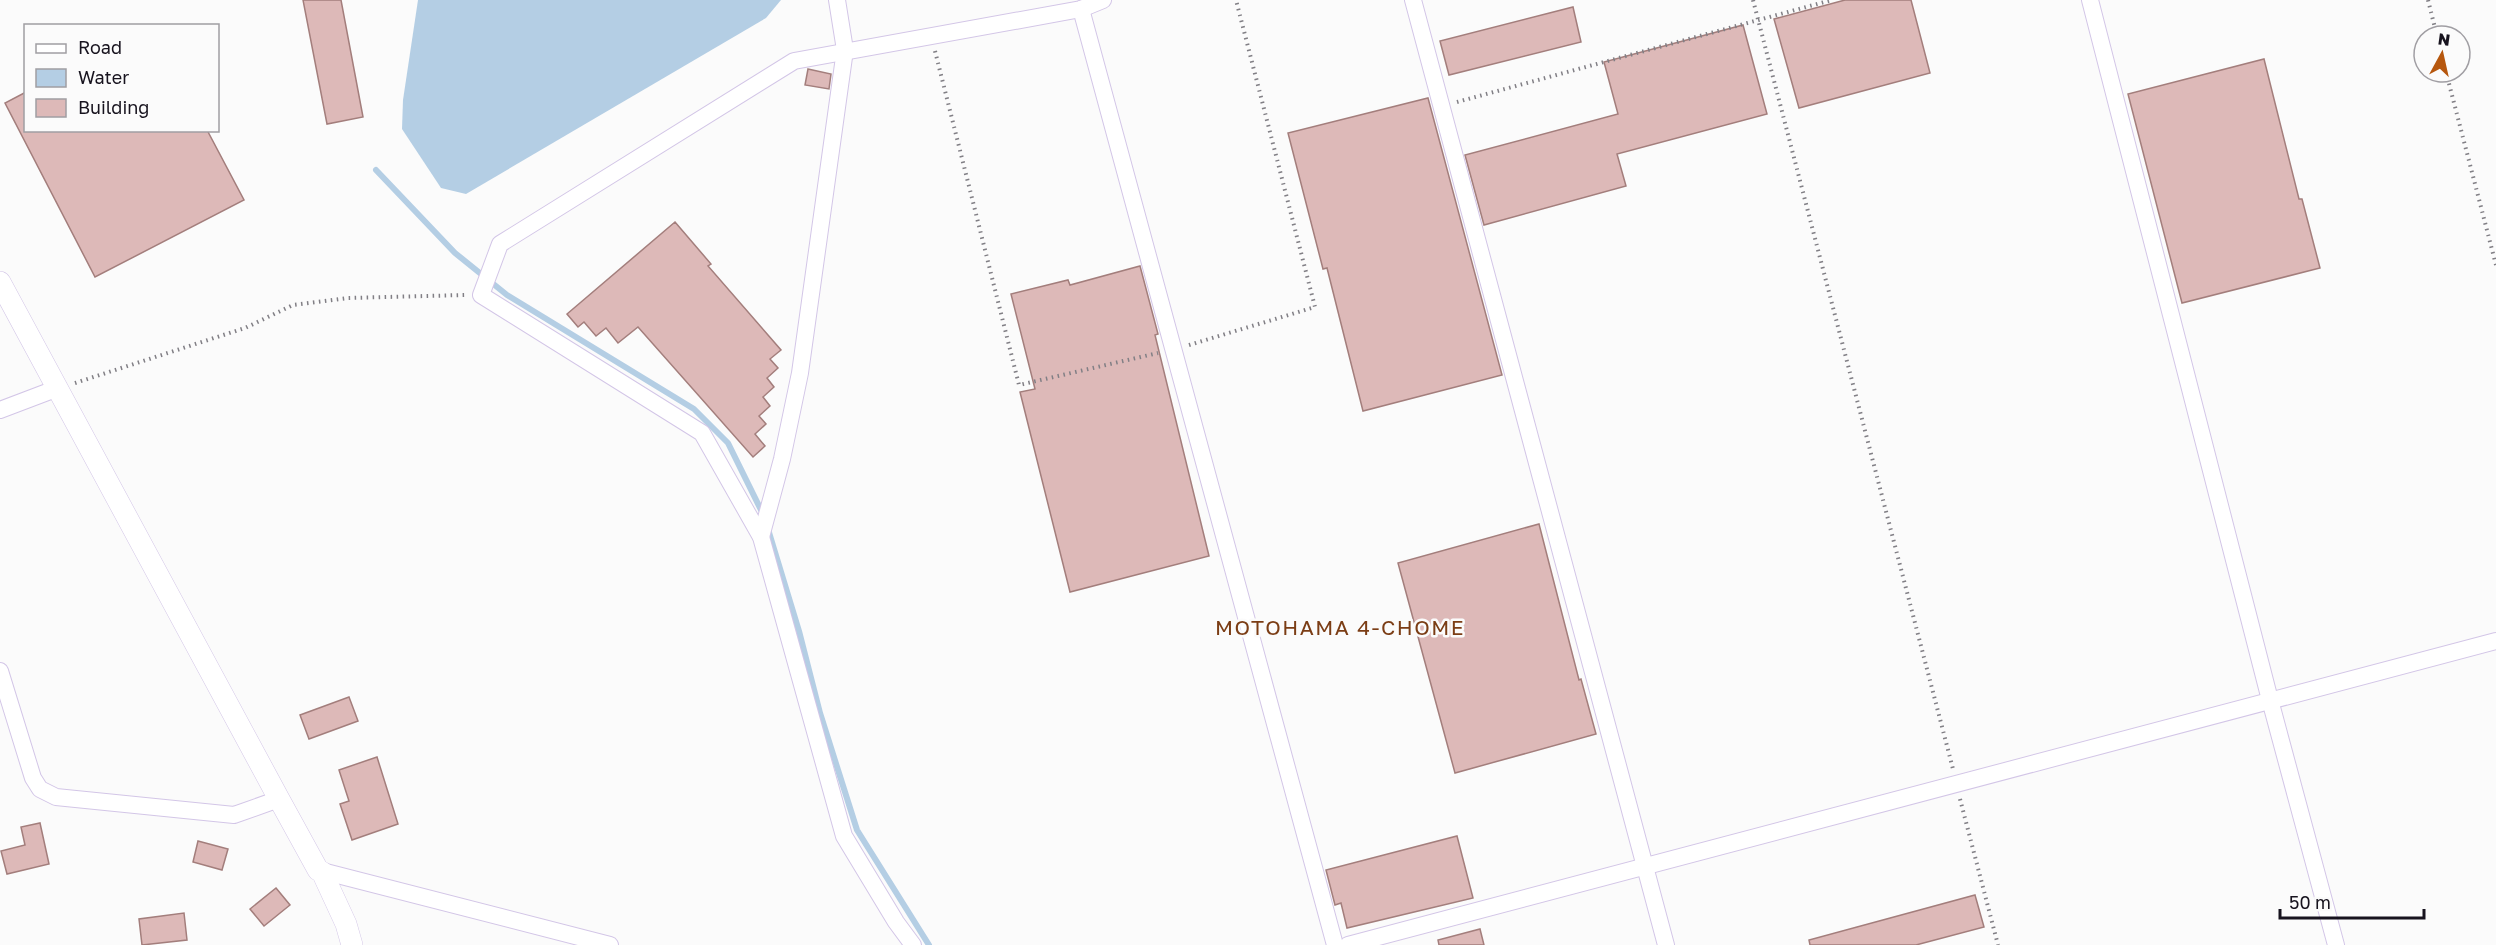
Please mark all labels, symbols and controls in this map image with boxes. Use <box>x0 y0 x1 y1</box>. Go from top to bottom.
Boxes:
legend <box>24 24 219 132</box>
north arrow <box>2412 24 2472 84</box>
text: N <box>2437 28 2452 50</box>
text: Road <box>78 36 122 58</box>
text: Water <box>78 66 129 88</box>
text: Building <box>78 96 149 118</box>
district label: MOTOHAMA 4-CHOME <box>1215 614 1465 640</box>
scale bar <box>2280 882 2424 920</box>
text: 50 m <box>2289 891 2331 913</box>

